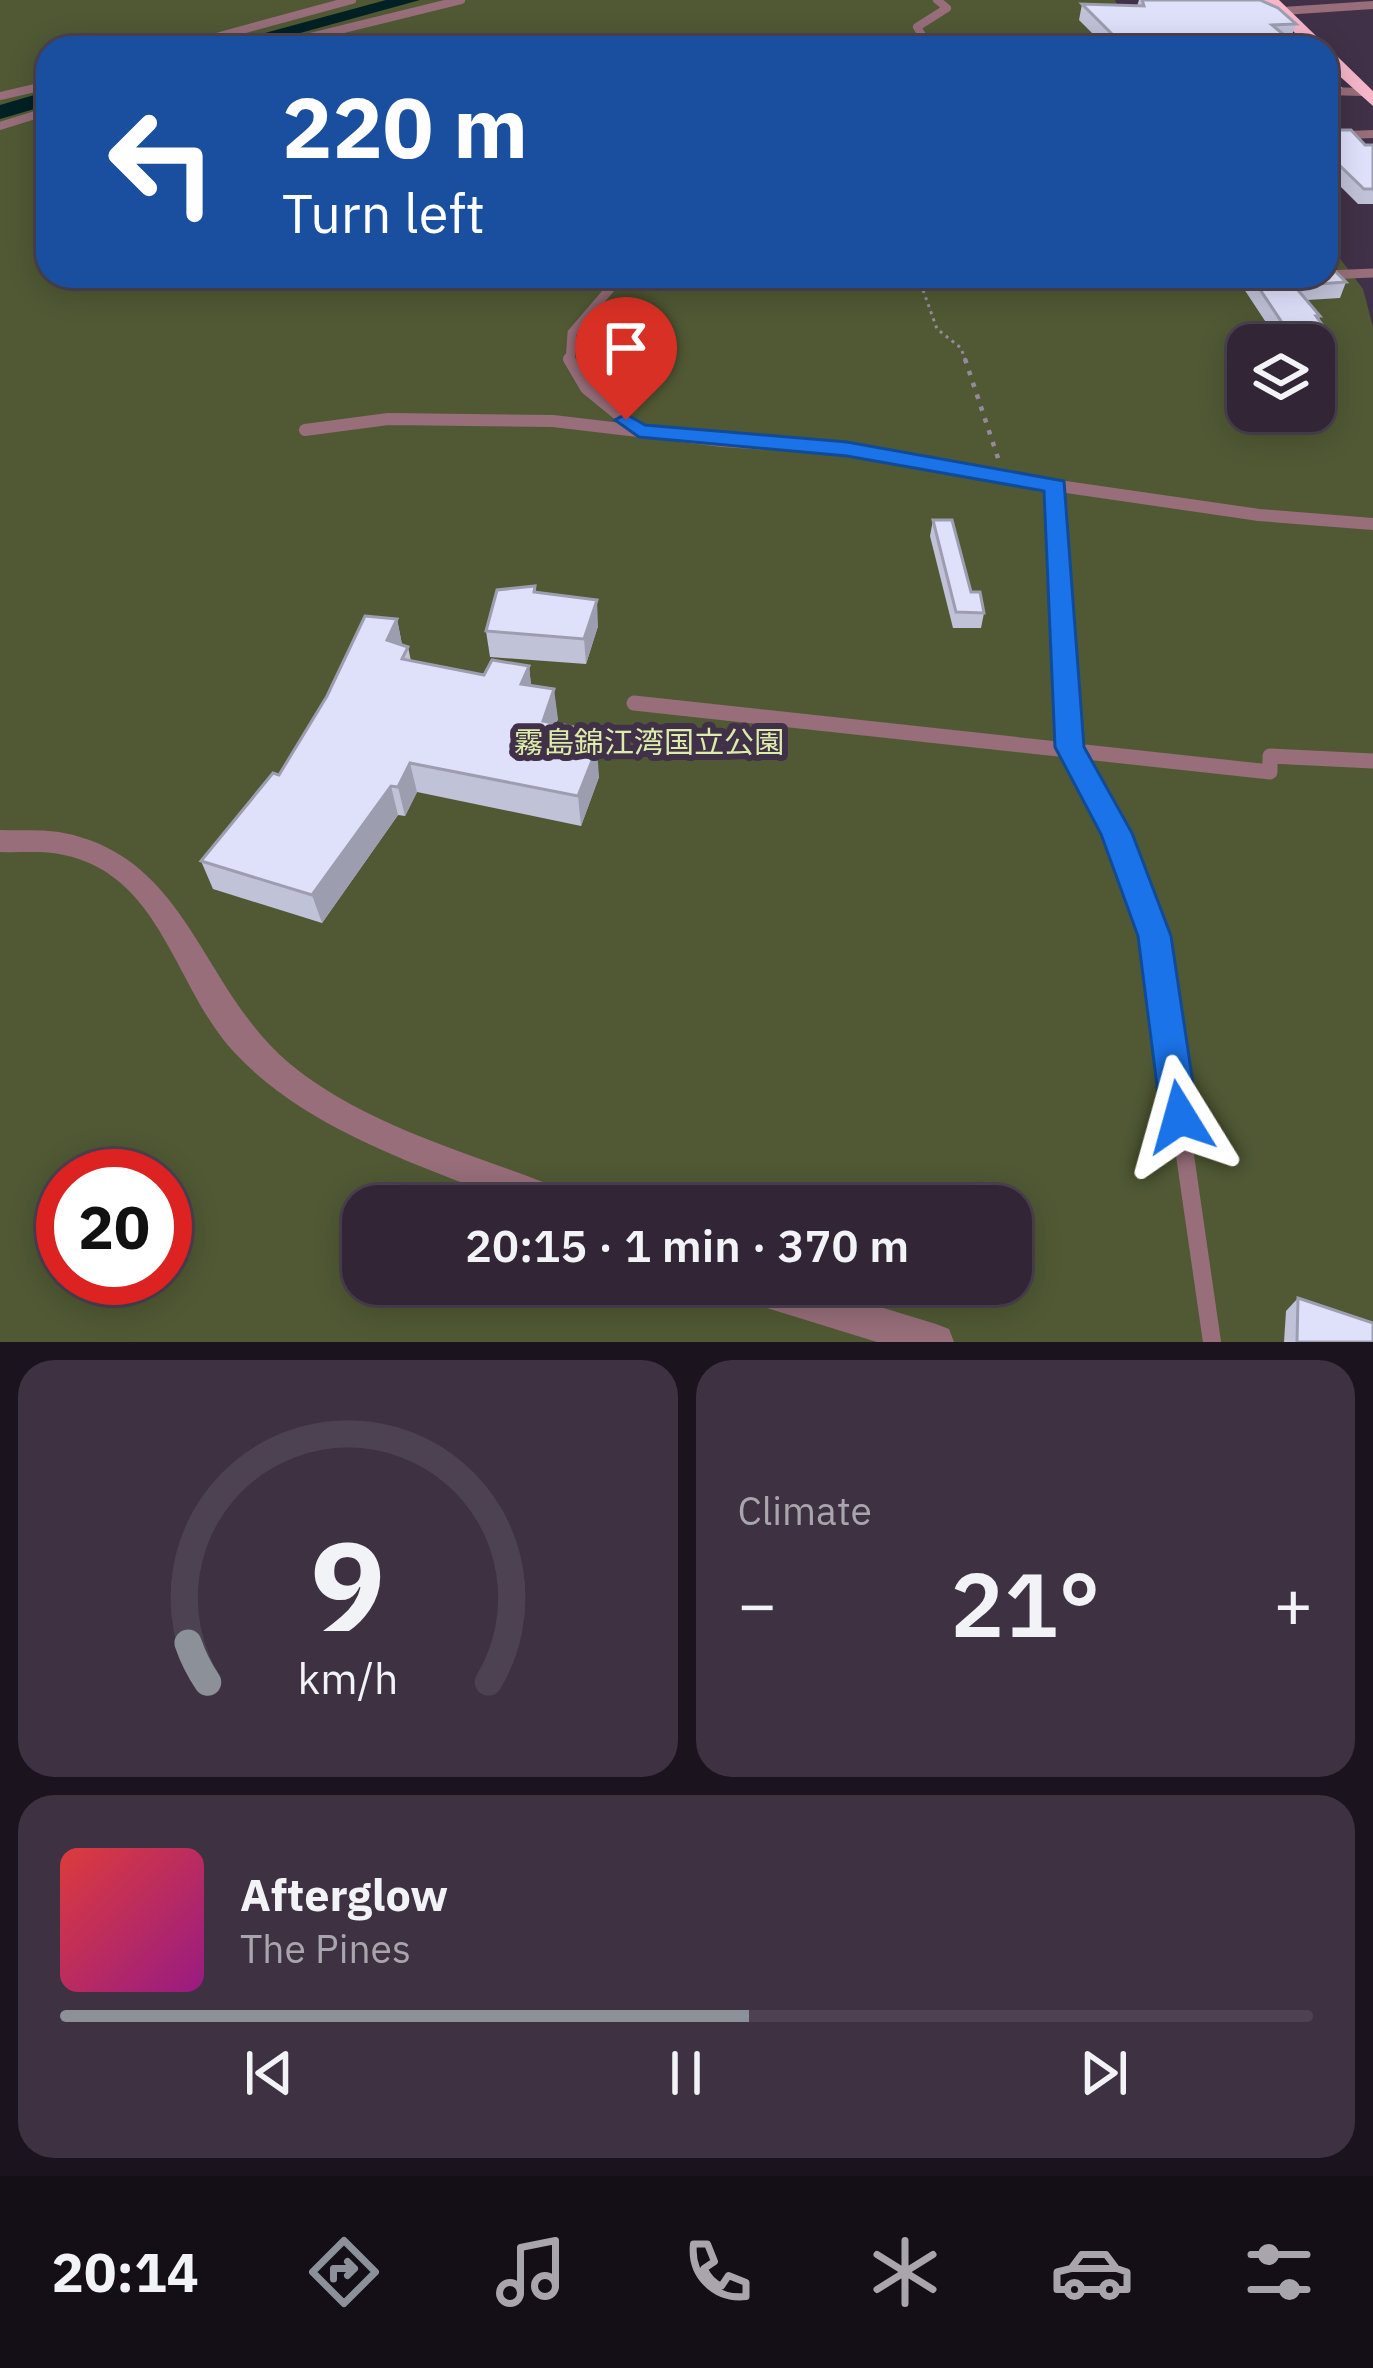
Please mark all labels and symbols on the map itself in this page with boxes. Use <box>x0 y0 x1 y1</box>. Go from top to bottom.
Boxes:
pin <box>575 297 677 420</box>
park label: 霧島錦江湾国立公園 <box>514 722 784 761</box>
position arrow <box>1117 1054 1243 1180</box>
speed limit sign: 20 <box>36 1149 192 1305</box>

